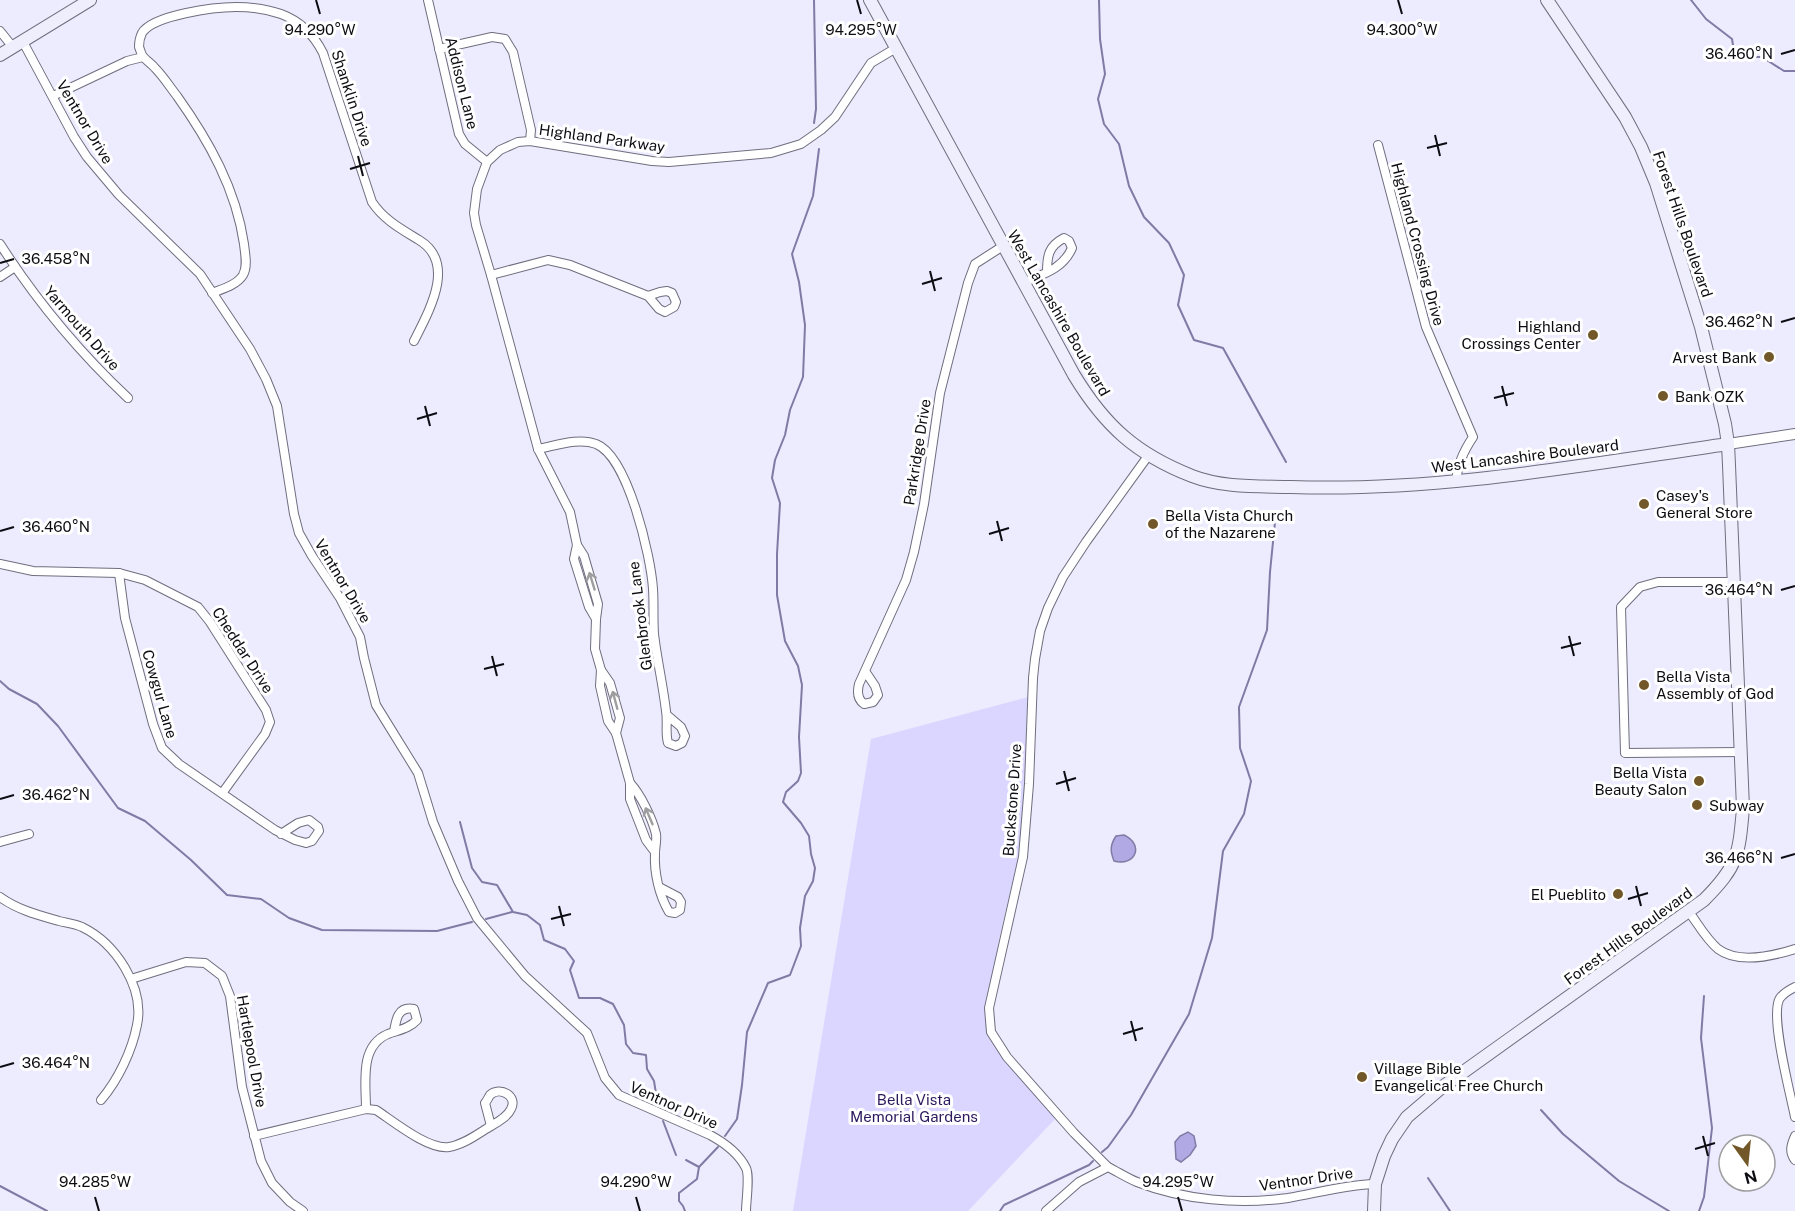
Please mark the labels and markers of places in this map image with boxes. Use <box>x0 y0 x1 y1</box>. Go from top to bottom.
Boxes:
place label: Highland Crossings Center <box>1461 318 1581 352</box>
marker: Highland Crossings Center <box>1586 328 1600 342</box>
place label: Arvest Bank <box>1672 349 1757 366</box>
marker: Arvest Bank <box>1762 350 1776 364</box>
place label: Bank OZK <box>1675 388 1745 405</box>
marker: Bank OZK <box>1656 389 1670 403</box>
place label: Casey's General Store <box>1656 487 1753 521</box>
marker: Casey's General Store <box>1637 497 1651 511</box>
place label: Bella Vista Church of the Nazarene <box>1165 507 1293 541</box>
marker: Bella Vista Church of the Nazarene <box>1146 517 1160 531</box>
place label: Bella Vista Assembly of God <box>1656 668 1774 702</box>
marker: Bella Vista Assembly of God <box>1637 678 1651 692</box>
place label: Bella Vista Beauty Salon <box>1594 764 1687 798</box>
marker: Bella Vista Beauty Salon <box>1692 774 1706 788</box>
place label: Subway <box>1709 797 1764 814</box>
marker: Subway <box>1690 798 1704 812</box>
place label: El Pueblito <box>1531 886 1606 903</box>
marker: El Pueblito <box>1611 887 1625 901</box>
place label: Village Bible Evangelical Free Church <box>1374 1060 1543 1094</box>
marker: Village Bible Evangelical Free Church <box>1355 1070 1369 1084</box>

